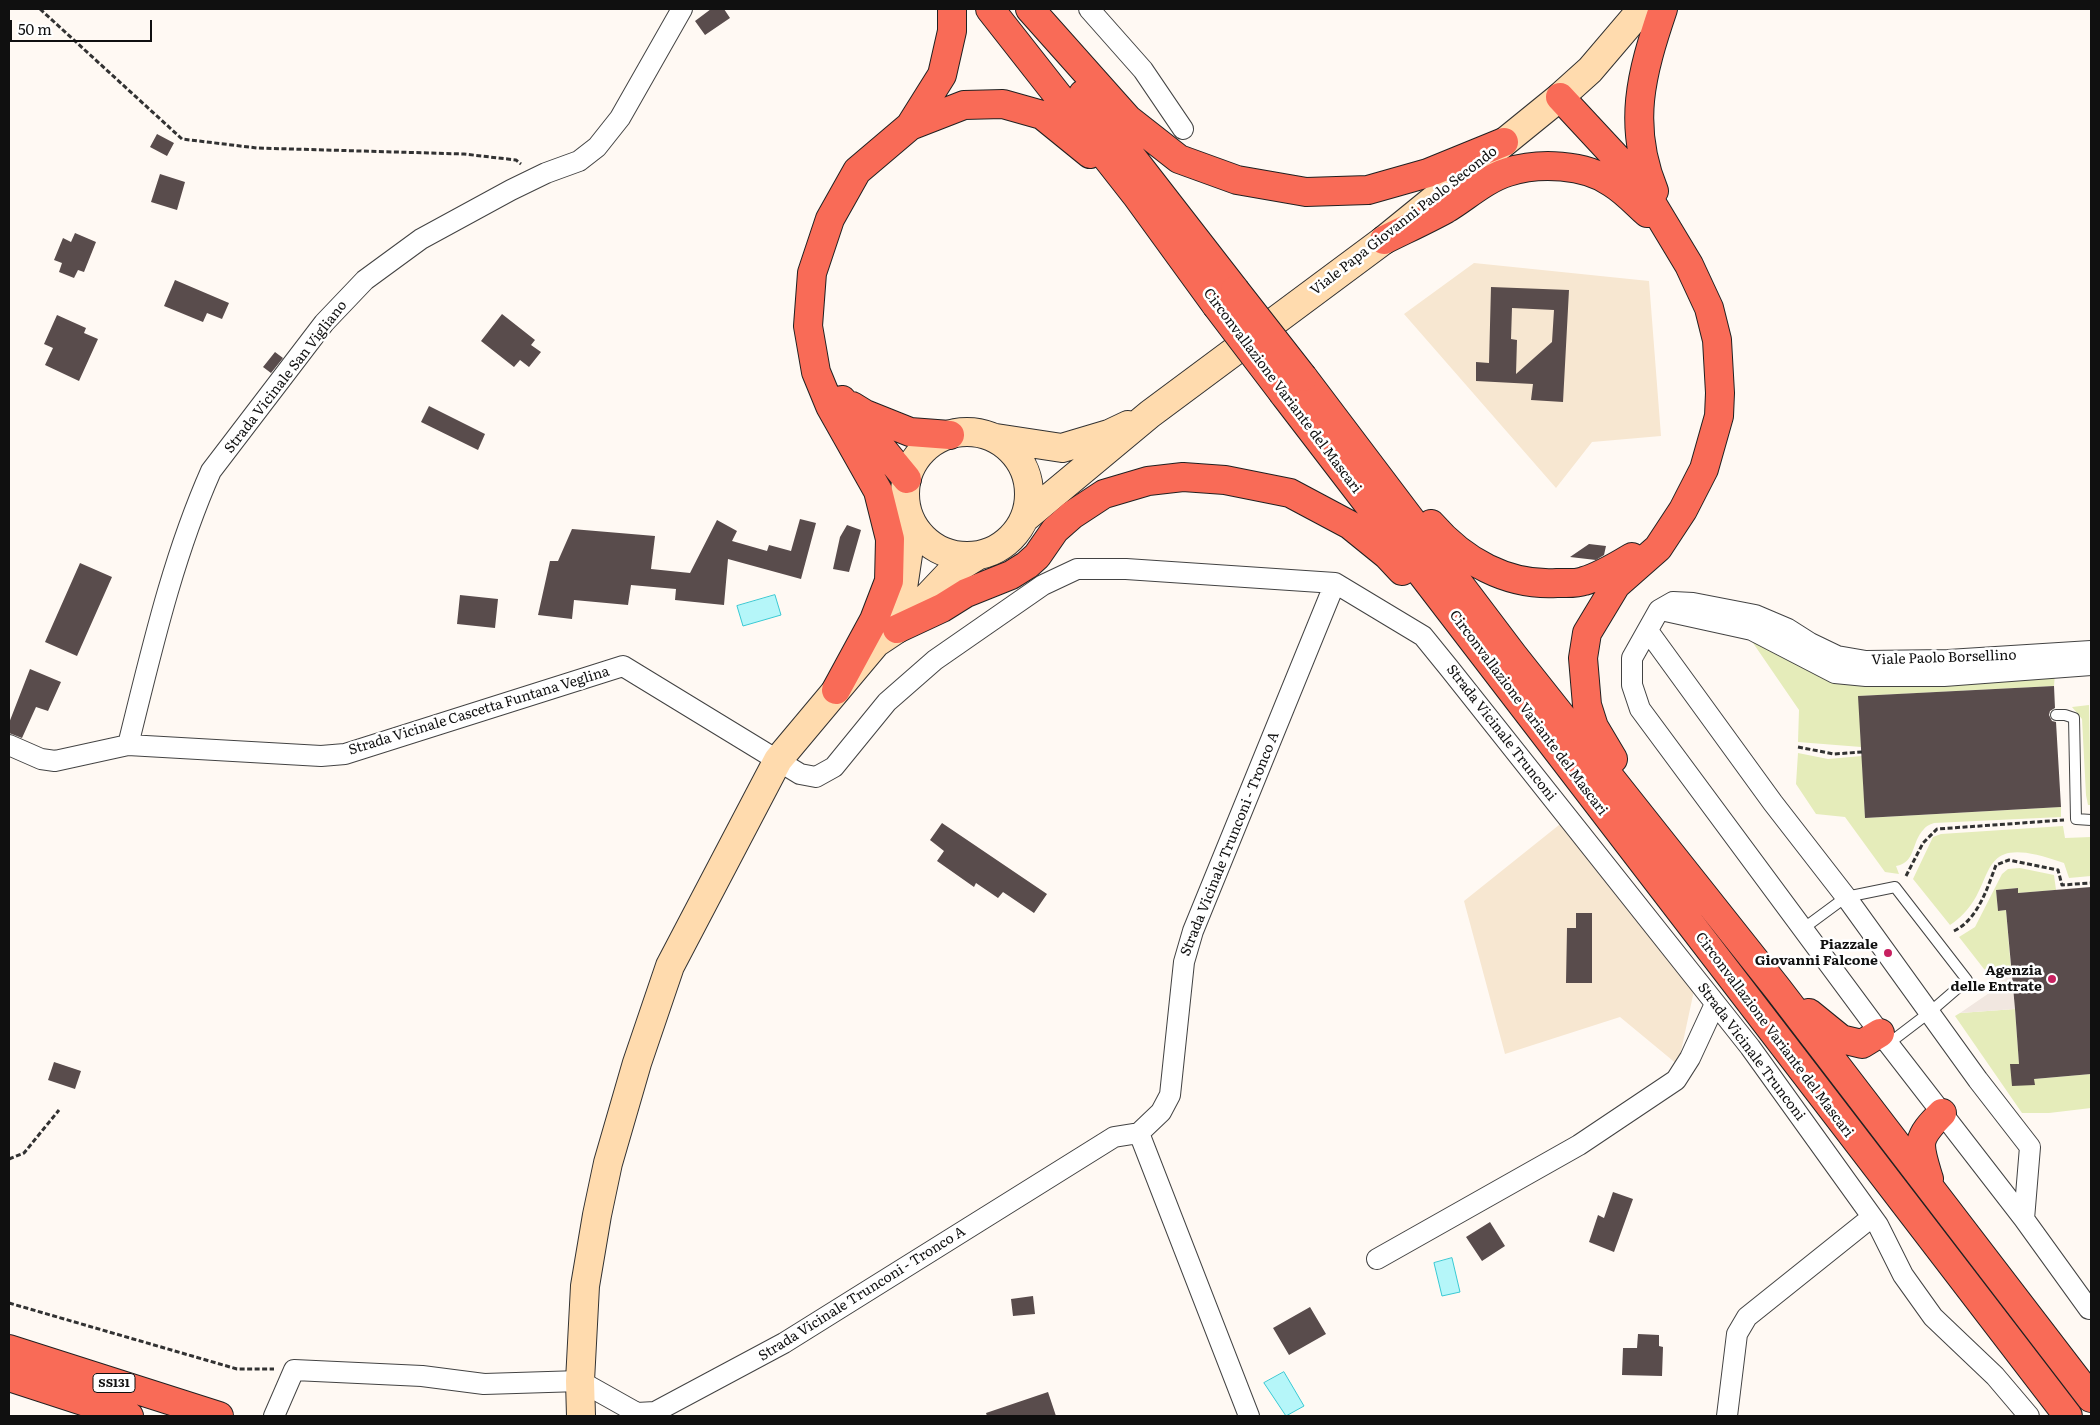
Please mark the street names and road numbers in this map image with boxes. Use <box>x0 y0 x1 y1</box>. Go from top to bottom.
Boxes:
street label: Viale Papa Giovanni Paolo Secondo <box>1307 143 1501 299</box>
street label: Circonvallazione Variante del Mascari <box>1199 285 1365 497</box>
street label: Strada Vicinale San Vigliano <box>221 297 351 457</box>
street label: Circonvallazione Variante del Mascari <box>1445 607 1611 819</box>
street label: Viale Paolo Borsellino <box>1871 647 2017 669</box>
street label: Strada Vicinale Trunconi <box>1443 662 1559 804</box>
street label: Strada Vicinale Cascetta Funtana Veglina <box>346 663 612 759</box>
street label: Strada Vicinale Trunconi - Tronco A <box>1177 729 1283 959</box>
street label: Circonvallazione Variante del Mascari <box>1691 929 1857 1141</box>
street label: Strada Vicinale Trunconi <box>1694 980 1808 1124</box>
street label: Strada Vicinale Trunconi - Tronco A <box>756 1223 968 1365</box>
road number: SS131 <box>93 1374 135 1392</box>

